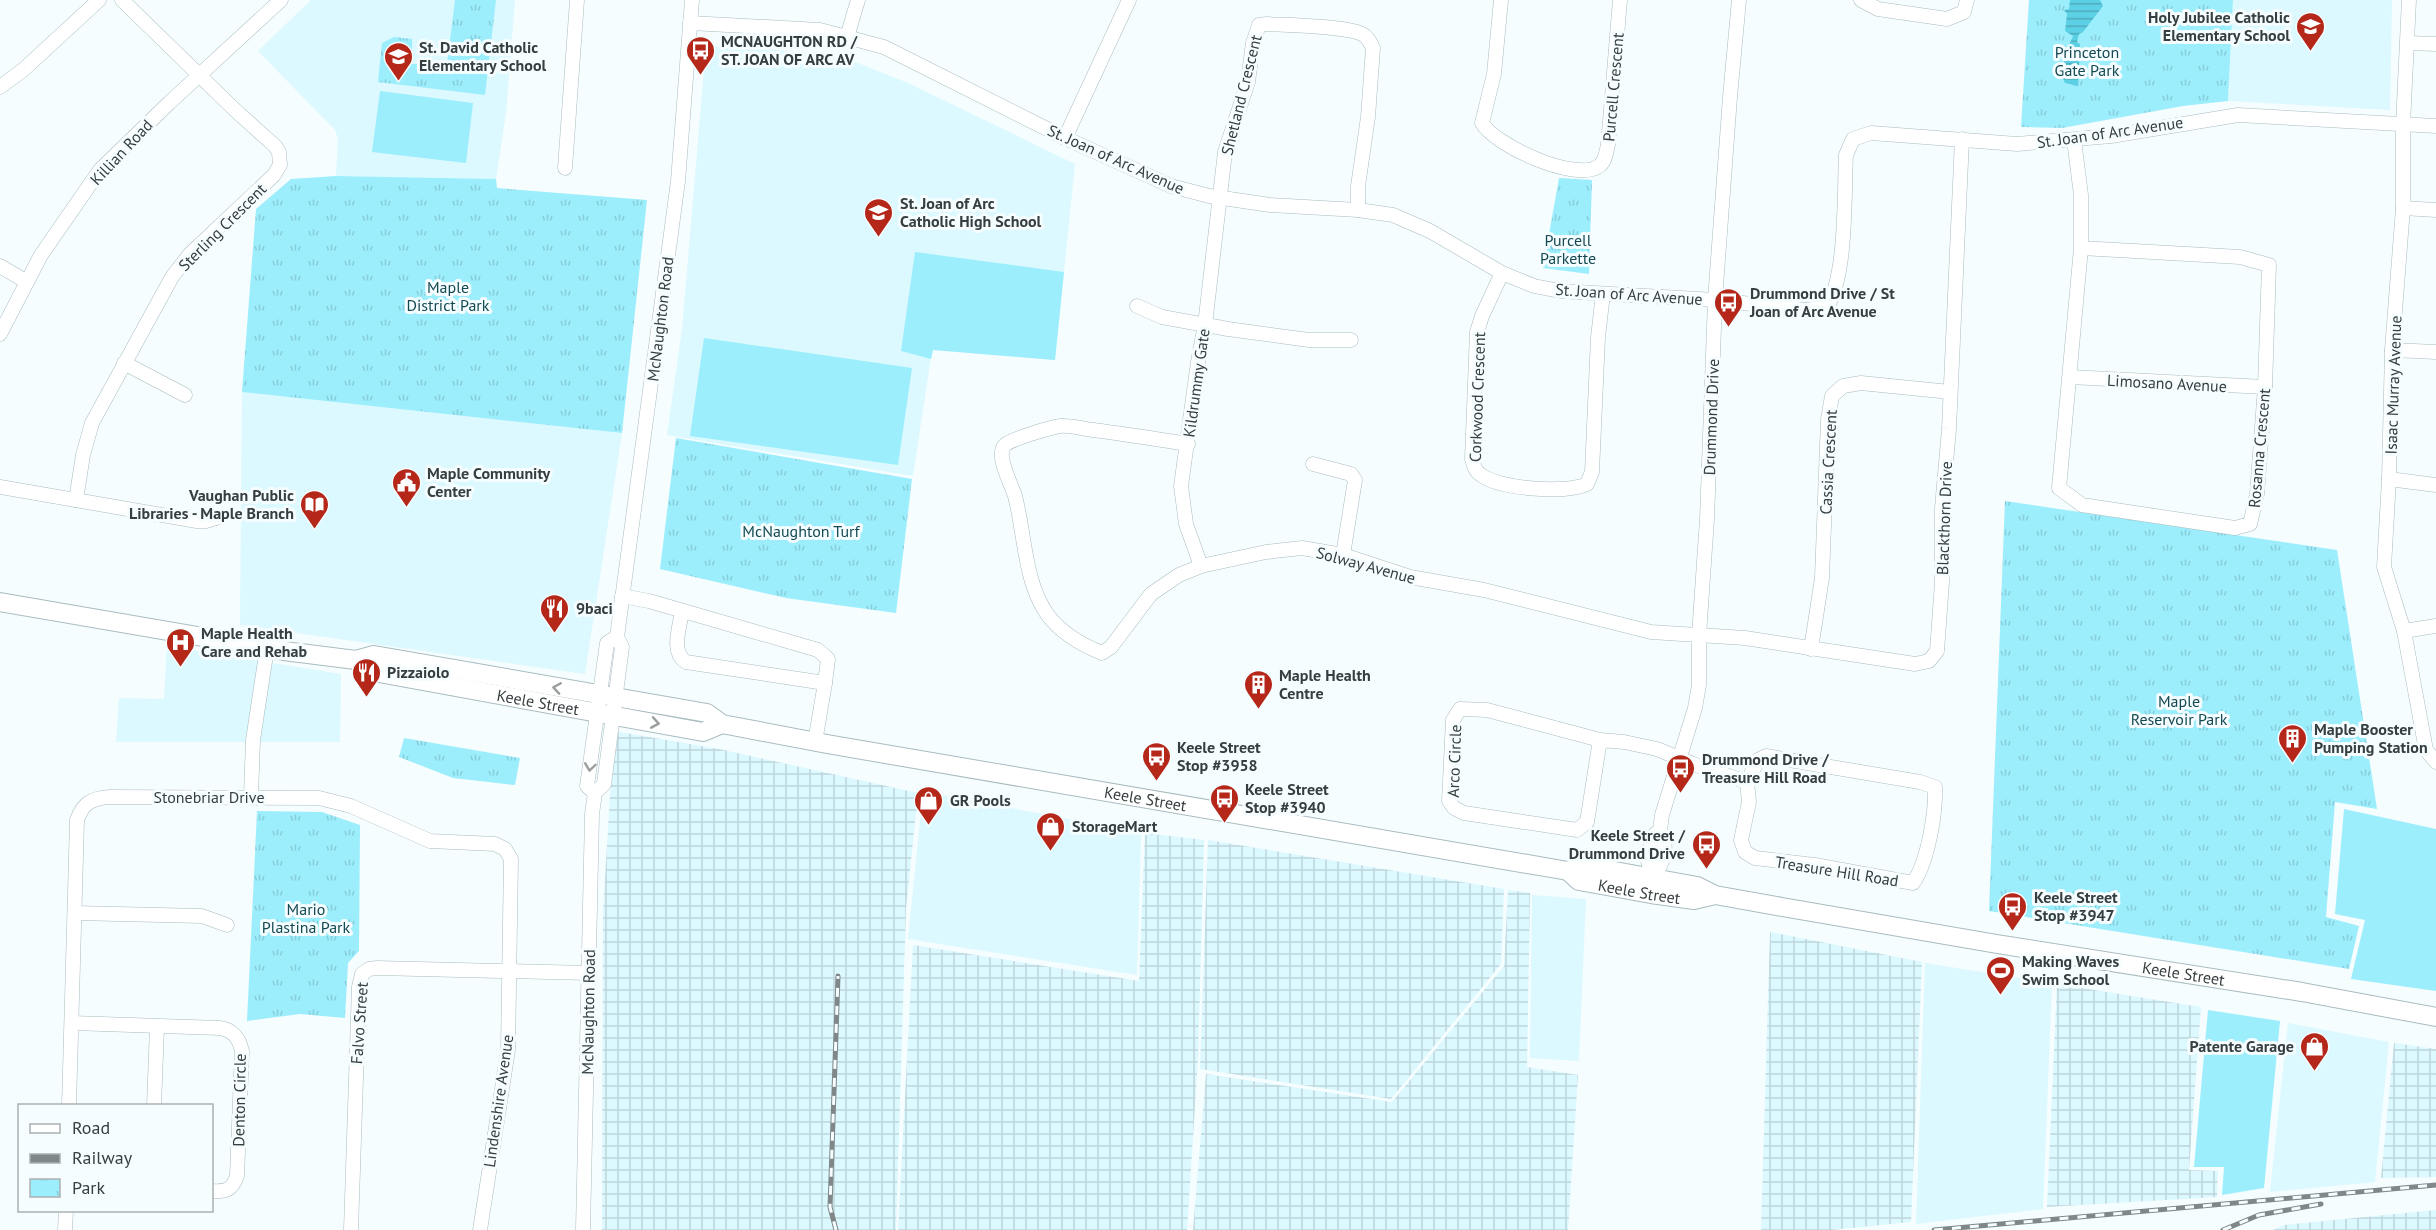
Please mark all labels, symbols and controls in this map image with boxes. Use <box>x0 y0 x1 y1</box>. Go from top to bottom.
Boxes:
place label: Holy Jubilee Catholic Elementary School <box>2148 7 2290 45</box>
school or university icon: Holy Jubilee Catholic Elementary School <box>2295 10 2327 52</box>
place label: MCNAUGHTON RD / ST. JOAN OF ARC AV <box>721 31 858 69</box>
street label: Purcell Crescent <box>1598 31 1628 142</box>
street label: Shetland Crescent <box>1216 32 1266 157</box>
bus stop icon: MCNAUGHTON RD / ST. JOAN OF ARC AV <box>684 34 716 76</box>
place label: St. David Catholic Elementary School <box>419 37 546 75</box>
school or university icon: St. David Catholic Elementary School <box>382 40 414 82</box>
park label: Princeton Gate Park <box>2055 42 2120 80</box>
street label: St. Joan of Arc Avenue <box>2036 112 2184 152</box>
street label: Killian Road <box>86 115 156 189</box>
street label: St. Joan of Arc Avenue <box>1045 120 1187 198</box>
street label: Sterling Crescent <box>174 178 271 275</box>
place label: St. Joan of Arc Catholic High School <box>900 193 1042 231</box>
school or university icon: St. Joan of Arc Catholic High School <box>863 196 895 238</box>
park label: Purcell Parkette <box>1540 230 1596 268</box>
street label: McNaughton Road <box>642 256 678 382</box>
park label: Maple District Park <box>407 277 490 315</box>
street label: St. Joan of Arc Avenue <box>1555 279 1703 309</box>
place label: Drummond Drive / St Joan of Arc Avenue <box>1749 283 1895 321</box>
bus stop icon: Drummond Drive / St Joan of Arc Avenue <box>1713 286 1745 328</box>
street label: Isaac Murray Avenue <box>2381 315 2405 455</box>
street label: Kildrummy Gate <box>1178 327 1214 439</box>
street label: Corkwood Crescent <box>1465 331 1489 462</box>
street label: Drummond Drive <box>1699 358 1723 476</box>
street label: Limosano Avenue <box>2107 370 2227 396</box>
street label: Rosanna Crescent <box>2244 387 2274 509</box>
street label: Cassia Crescent <box>1815 408 1841 515</box>
street label: Blackthorn Drive <box>1932 461 1956 575</box>
place label: Maple Community Center <box>427 463 551 501</box>
public building icon: Maple Community Center <box>390 466 422 508</box>
place label: Vaughan Public Libraries - Maple Branch <box>129 485 294 523</box>
library icon: Vaughan Public Libraries - Maple Branch <box>299 488 331 530</box>
park label: McNaughton Turf <box>742 521 861 541</box>
street label: Solway Avenue <box>1314 542 1418 588</box>
restaurant icon: 9baci <box>539 592 571 634</box>
place label: 9baci <box>576 598 613 618</box>
place label: Maple Health Care and Rehab <box>201 623 307 661</box>
hospital icon: Maple Health Care and Rehab <box>164 626 196 668</box>
restaurant icon: Pizzaiolo <box>350 656 382 698</box>
place label: Pizzaiolo <box>387 662 450 682</box>
place label: Maple Health Centre <box>1279 665 1371 703</box>
building icon: Maple Health Centre <box>1242 668 1274 710</box>
one-way arrow <box>552 683 562 695</box>
street label: Keele Street <box>495 685 581 719</box>
park label: Maple Reservoir Park <box>2131 691 2228 729</box>
one-way arrow <box>650 717 659 729</box>
place label: Maple Booster Pumping Station <box>2314 719 2428 757</box>
building icon: Maple Booster Pumping Station <box>2277 722 2309 764</box>
street label: Arco Circle <box>1443 724 1465 798</box>
place label: Keele Street Stop #3958 <box>1177 737 1261 775</box>
bus stop icon: Keele Street Stop #3958 <box>1140 740 1172 782</box>
place label: Drummond Drive / Treasure Hill Road <box>1702 749 1829 787</box>
bus stop icon: Drummond Drive / Treasure Hill Road <box>1665 752 1697 794</box>
one-way arrow <box>584 762 596 772</box>
place label: Keele Street Stop #3940 <box>1245 779 1329 817</box>
street label: Keele Street <box>1103 782 1189 816</box>
bus stop icon: Keele Street Stop #3940 <box>1208 782 1240 824</box>
shop icon: GR Pools <box>913 784 945 826</box>
street label: Stonebriar Drive <box>153 787 265 807</box>
place label: GR Pools <box>950 790 1011 810</box>
shop icon: StorageMart <box>1035 810 1067 852</box>
place label: StorageMart <box>1072 816 1158 836</box>
place label: Keele Street / Drummond Drive <box>1569 825 1685 863</box>
bus stop icon: Keele Street / Drummond Drive <box>1690 828 1722 870</box>
street label: Treasure Hill Road <box>1774 851 1900 891</box>
street label: Keele Street <box>1596 875 1682 908</box>
place label: Keele Street Stop #3947 <box>2034 887 2118 925</box>
bus stop icon: Keele Street Stop #3947 <box>1997 890 2029 932</box>
park label: Mario Plastina Park <box>262 899 351 937</box>
street label: McNaughton Road <box>577 949 599 1075</box>
place label: Making Waves Swim School <box>2022 951 2119 989</box>
sports icon: Making Waves Swim School <box>1985 954 2017 996</box>
street label: Keele Street <box>2141 957 2227 990</box>
street label: Falvo Street <box>346 981 372 1065</box>
shop icon: Patente Garage <box>2299 1030 2331 1072</box>
street label: Lindenshire Avenue <box>479 1033 517 1169</box>
place label: Patente Garage <box>2190 1036 2294 1056</box>
street label: Denton Circle <box>228 1053 250 1147</box>
legend <box>18 1104 213 1212</box>
text: Road <box>72 1116 110 1139</box>
text: Railway <box>72 1146 133 1169</box>
text: Park <box>72 1176 105 1199</box>

